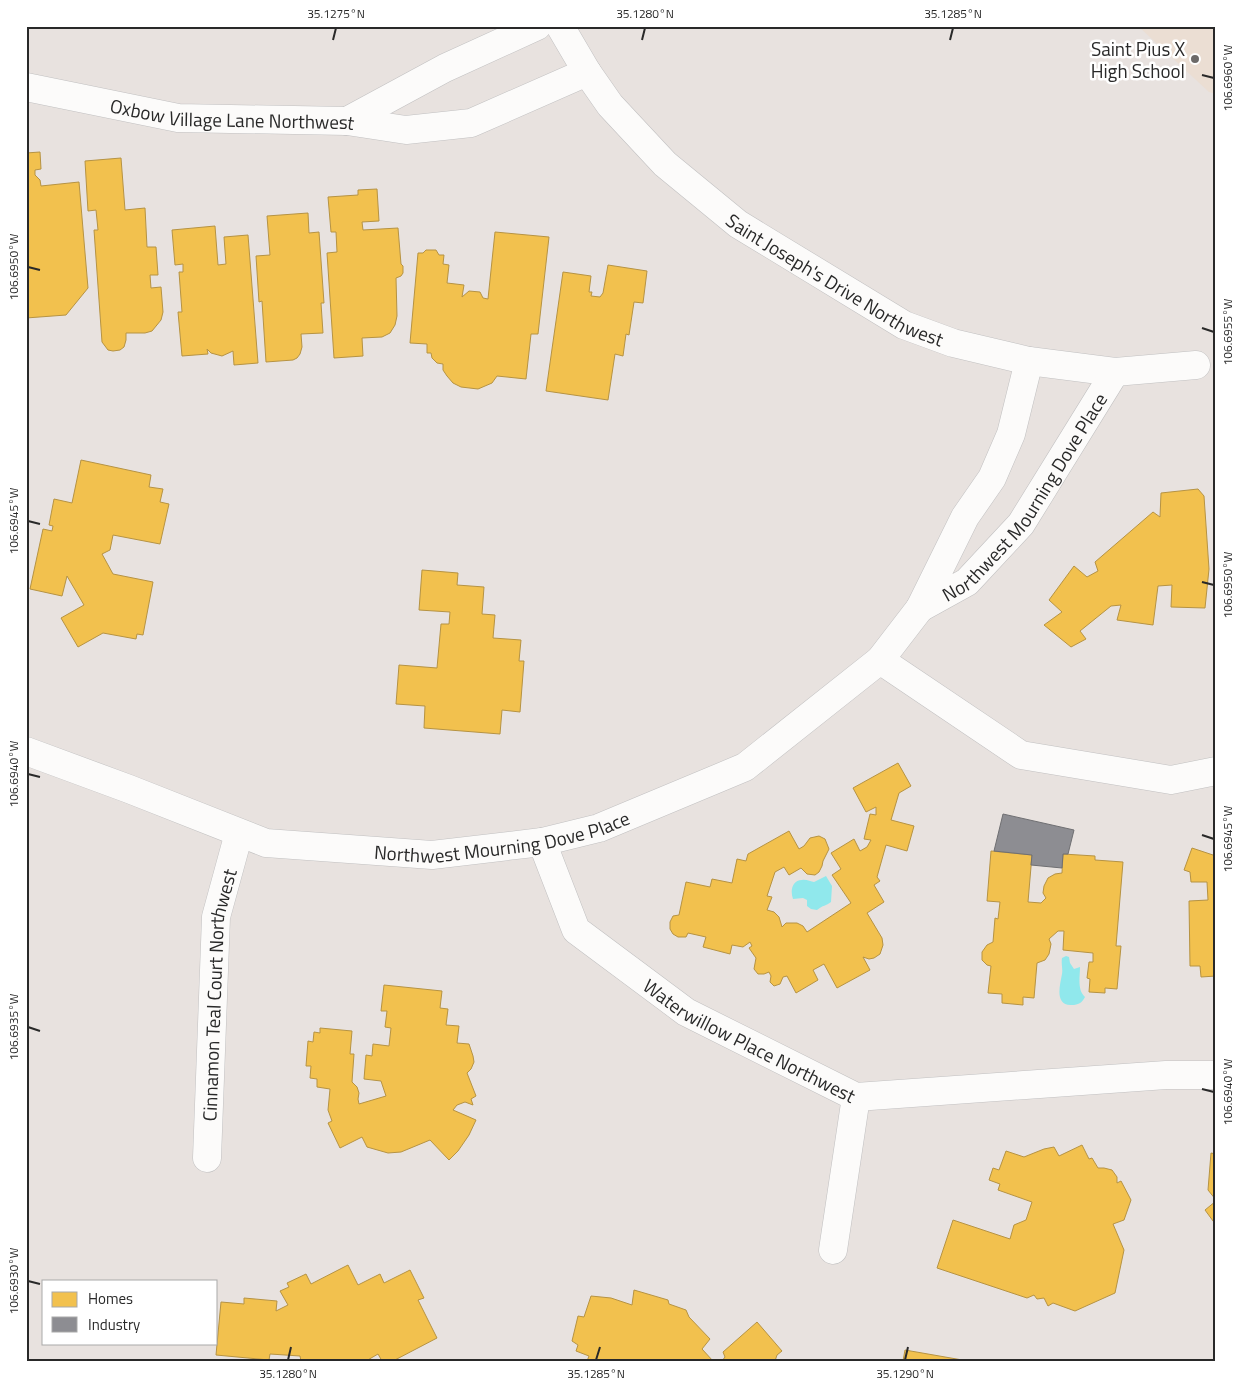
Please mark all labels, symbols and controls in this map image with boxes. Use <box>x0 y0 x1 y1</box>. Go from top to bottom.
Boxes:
text: 35.1275°N <box>307 4 365 23</box>
text: 35.1280°N <box>616 4 674 23</box>
text: 35.1285°N <box>924 4 982 23</box>
place label: Saint Pius X High School <box>1091 34 1185 85</box>
text: 106.6960°W <box>1218 44 1237 112</box>
marker: Saint Pius X High School <box>1189 53 1201 65</box>
street label: Oxbow Village Lane Northwest <box>108 90 357 137</box>
street label: Saint Joseph's Drive Northwest <box>720 206 948 353</box>
text: 106.6950°W <box>4 233 23 301</box>
text: 106.6955°W <box>1218 298 1237 366</box>
street label: Northwest Mourning Dove Place <box>936 387 1114 608</box>
text: 106.6945°W <box>4 487 23 555</box>
text: 106.6950°W <box>1218 551 1237 619</box>
text: 106.6940°W <box>4 740 23 808</box>
street label: Northwest Mourning Dove Place <box>373 802 634 870</box>
text: 106.6945°W <box>1218 805 1237 873</box>
street label: Cinnamon Teal Court Northwest <box>194 865 243 1122</box>
street label: Waterwillow Place Northwest <box>638 971 861 1109</box>
text: 106.6935°W <box>4 993 23 1061</box>
text: 106.6940°W <box>1218 1058 1237 1126</box>
text: 106.6930°W <box>4 1247 23 1315</box>
legend <box>42 1280 218 1344</box>
text: Homes <box>88 1287 133 1310</box>
text: Industry <box>88 1313 140 1336</box>
text: 35.1280°N <box>259 1364 317 1383</box>
text: 35.1285°N <box>567 1364 625 1383</box>
text: 35.1290°N <box>876 1364 934 1383</box>

